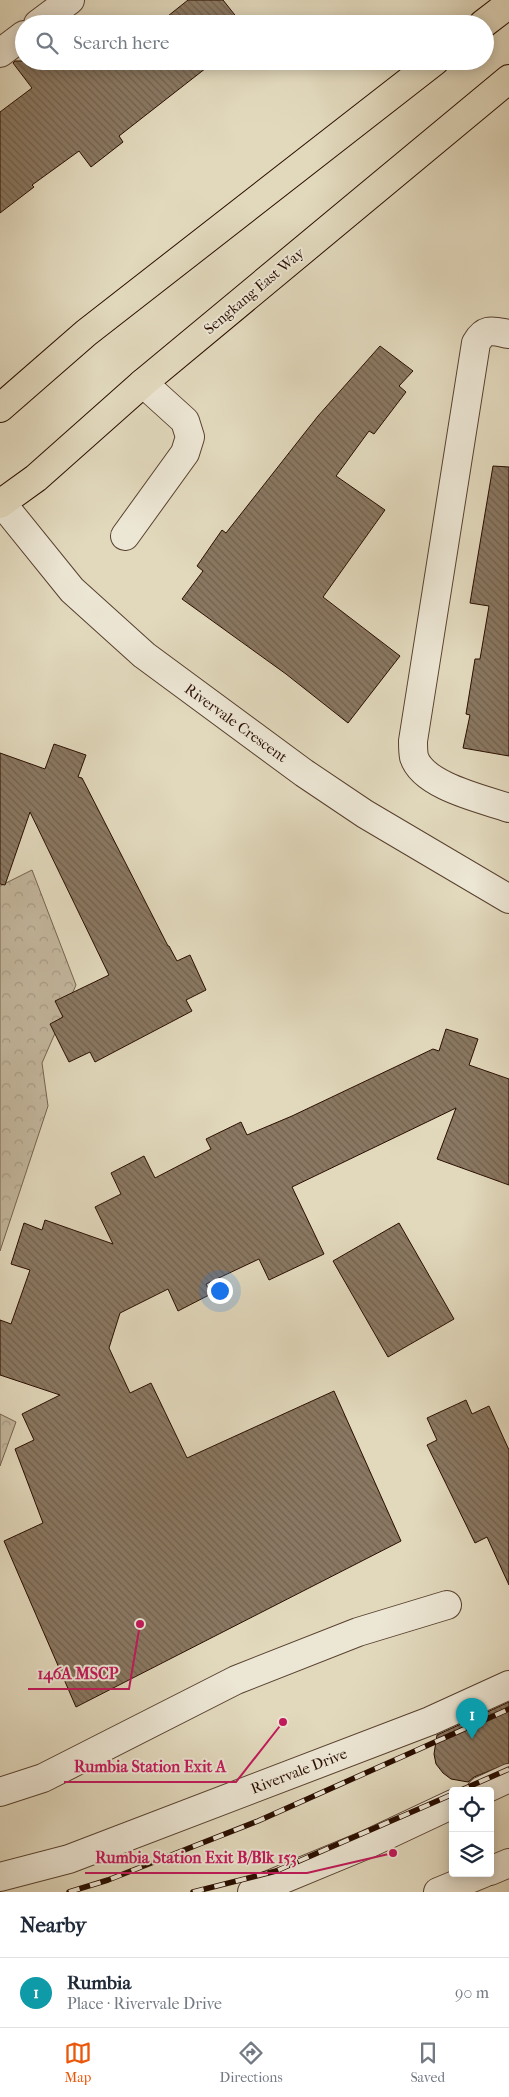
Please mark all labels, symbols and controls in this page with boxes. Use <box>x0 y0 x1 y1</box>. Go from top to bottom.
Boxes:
search box <box>15 15 494 70</box>
icon: search <box>33 29 61 57</box>
text: Search here <box>73 32 169 54</box>
street label: Sengkang East Way <box>200 243 308 338</box>
street label: Rivervale Crescent <box>181 680 291 767</box>
your location <box>207 1278 233 1304</box>
callout: 146A MSCP <box>28 1658 129 1689</box>
text: 146A MSCP <box>38 1664 119 1684</box>
pin: 1 <box>456 1698 488 1739</box>
street label: Rivervale Drive <box>248 1744 350 1798</box>
callout: Rumbia Station Exit A <box>64 1751 236 1782</box>
text: Rumbia Station Exit A <box>74 1757 227 1776</box>
map controls <box>449 1787 494 1877</box>
button: locate <box>449 1787 494 1832</box>
button: layers <box>449 1832 494 1877</box>
callout: Rumbia Station Exit B/Blk 153 <box>85 1842 307 1873</box>
text: Rumbia Station Exit B/Blk 153 <box>95 1848 297 1868</box>
text: Nearby <box>20 1913 86 1937</box>
text: Rumbia <box>67 1972 131 1994</box>
text: 1 <box>33 1983 39 2002</box>
text: 90 m <box>455 1983 489 2002</box>
text: Place · Rivervale Drive <box>67 1994 222 2013</box>
tab: Map <box>64 2039 92 2086</box>
tab: Directions <box>220 2039 283 2086</box>
tab: Saved <box>410 2039 445 2086</box>

